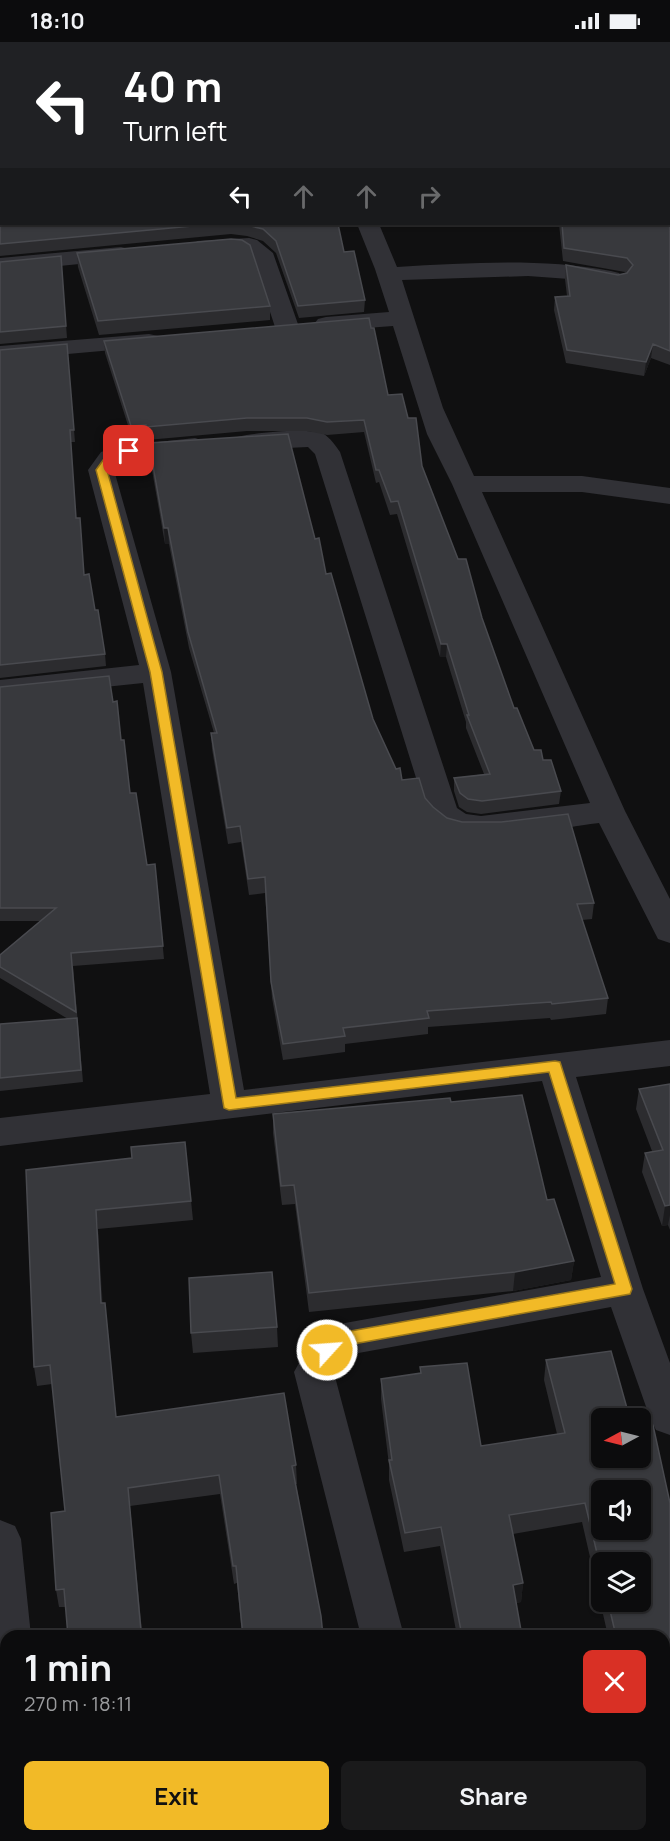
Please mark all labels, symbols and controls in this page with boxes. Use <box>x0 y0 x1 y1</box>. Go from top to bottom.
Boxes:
text: 18:10 <box>30 6 85 36</box>
text: 40 m <box>123 57 222 115</box>
icon: left <box>24 66 102 144</box>
text: Turn left <box>123 112 227 149</box>
icon: left <box>224 180 257 213</box>
icon: ahead <box>287 180 320 213</box>
icon: ahead <box>350 180 383 213</box>
icon: right <box>413 180 446 213</box>
pin <box>103 425 154 476</box>
icon: arrive <box>112 434 145 467</box>
position arrow <box>295 1318 359 1382</box>
north arrow <box>591 1408 651 1468</box>
map controls <box>591 1408 651 1612</box>
button: sound <box>591 1480 651 1540</box>
button: layers <box>591 1552 651 1612</box>
text: 1 min <box>24 1643 112 1692</box>
button: close <box>583 1650 646 1713</box>
text: 270 m · 18:11 <box>24 1690 132 1717</box>
button: Exit <box>24 1761 329 1830</box>
button: Share <box>341 1761 646 1830</box>

